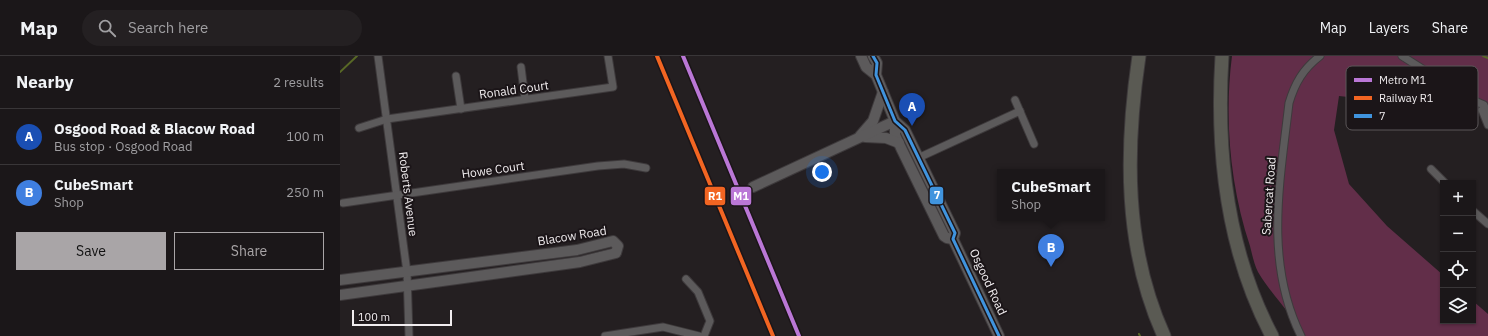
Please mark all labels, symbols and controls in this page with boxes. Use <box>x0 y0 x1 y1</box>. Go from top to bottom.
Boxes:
search box <box>82 10 362 46</box>
text: Map <box>20 16 58 40</box>
icon: search <box>96 17 118 39</box>
text: Search here <box>128 18 208 37</box>
text: Map <box>1320 19 1347 37</box>
text: Layers <box>1369 19 1410 37</box>
text: Share <box>1432 19 1468 37</box>
legend <box>1346 66 1478 130</box>
text: Nearby <box>16 71 74 93</box>
text: Metro M1 <box>1379 73 1427 87</box>
text: 2 results <box>273 74 324 91</box>
street label: Ronald Court <box>478 77 550 102</box>
text: Railway R1 <box>1379 91 1434 105</box>
pin: A <box>899 93 925 126</box>
text: 7 <box>1379 109 1386 123</box>
text: Osgood Road & Blacow Road <box>54 119 255 138</box>
text: A <box>25 128 33 145</box>
text: 100 m <box>286 128 324 145</box>
text: Bus stop · Osgood Road <box>54 138 192 155</box>
street label: Roberts Avenue <box>396 151 421 238</box>
street label: Sabercat Road <box>1258 156 1279 236</box>
street label: Howe Court <box>461 158 525 181</box>
your location <box>812 162 832 182</box>
popup <box>997 169 1105 221</box>
text: CubeSmart <box>54 175 133 194</box>
text: CubeSmart <box>1011 177 1091 196</box>
map controls <box>1440 180 1476 324</box>
button: + <box>1440 180 1476 216</box>
text: B <box>25 184 33 201</box>
text: 250 m <box>286 184 324 201</box>
line badge: R1 <box>704 186 726 206</box>
line badge: M1 <box>730 186 752 206</box>
line badge: 7 <box>929 186 944 205</box>
text: 7 <box>934 188 941 202</box>
text: R1 <box>708 189 722 203</box>
text: M1 <box>733 189 749 203</box>
text: Shop <box>54 194 84 211</box>
text: Shop <box>1011 196 1041 213</box>
button: − <box>1440 216 1476 252</box>
street label: Blacow Road <box>536 223 608 248</box>
button: Save <box>16 232 166 270</box>
button: Share <box>174 232 324 270</box>
pin: B <box>1038 234 1064 267</box>
street label: Osgood Road <box>967 246 1010 317</box>
button: locate <box>1440 252 1476 288</box>
button: layers <box>1440 288 1476 324</box>
scale bar <box>352 308 452 327</box>
text: 100 m <box>358 310 390 324</box>

